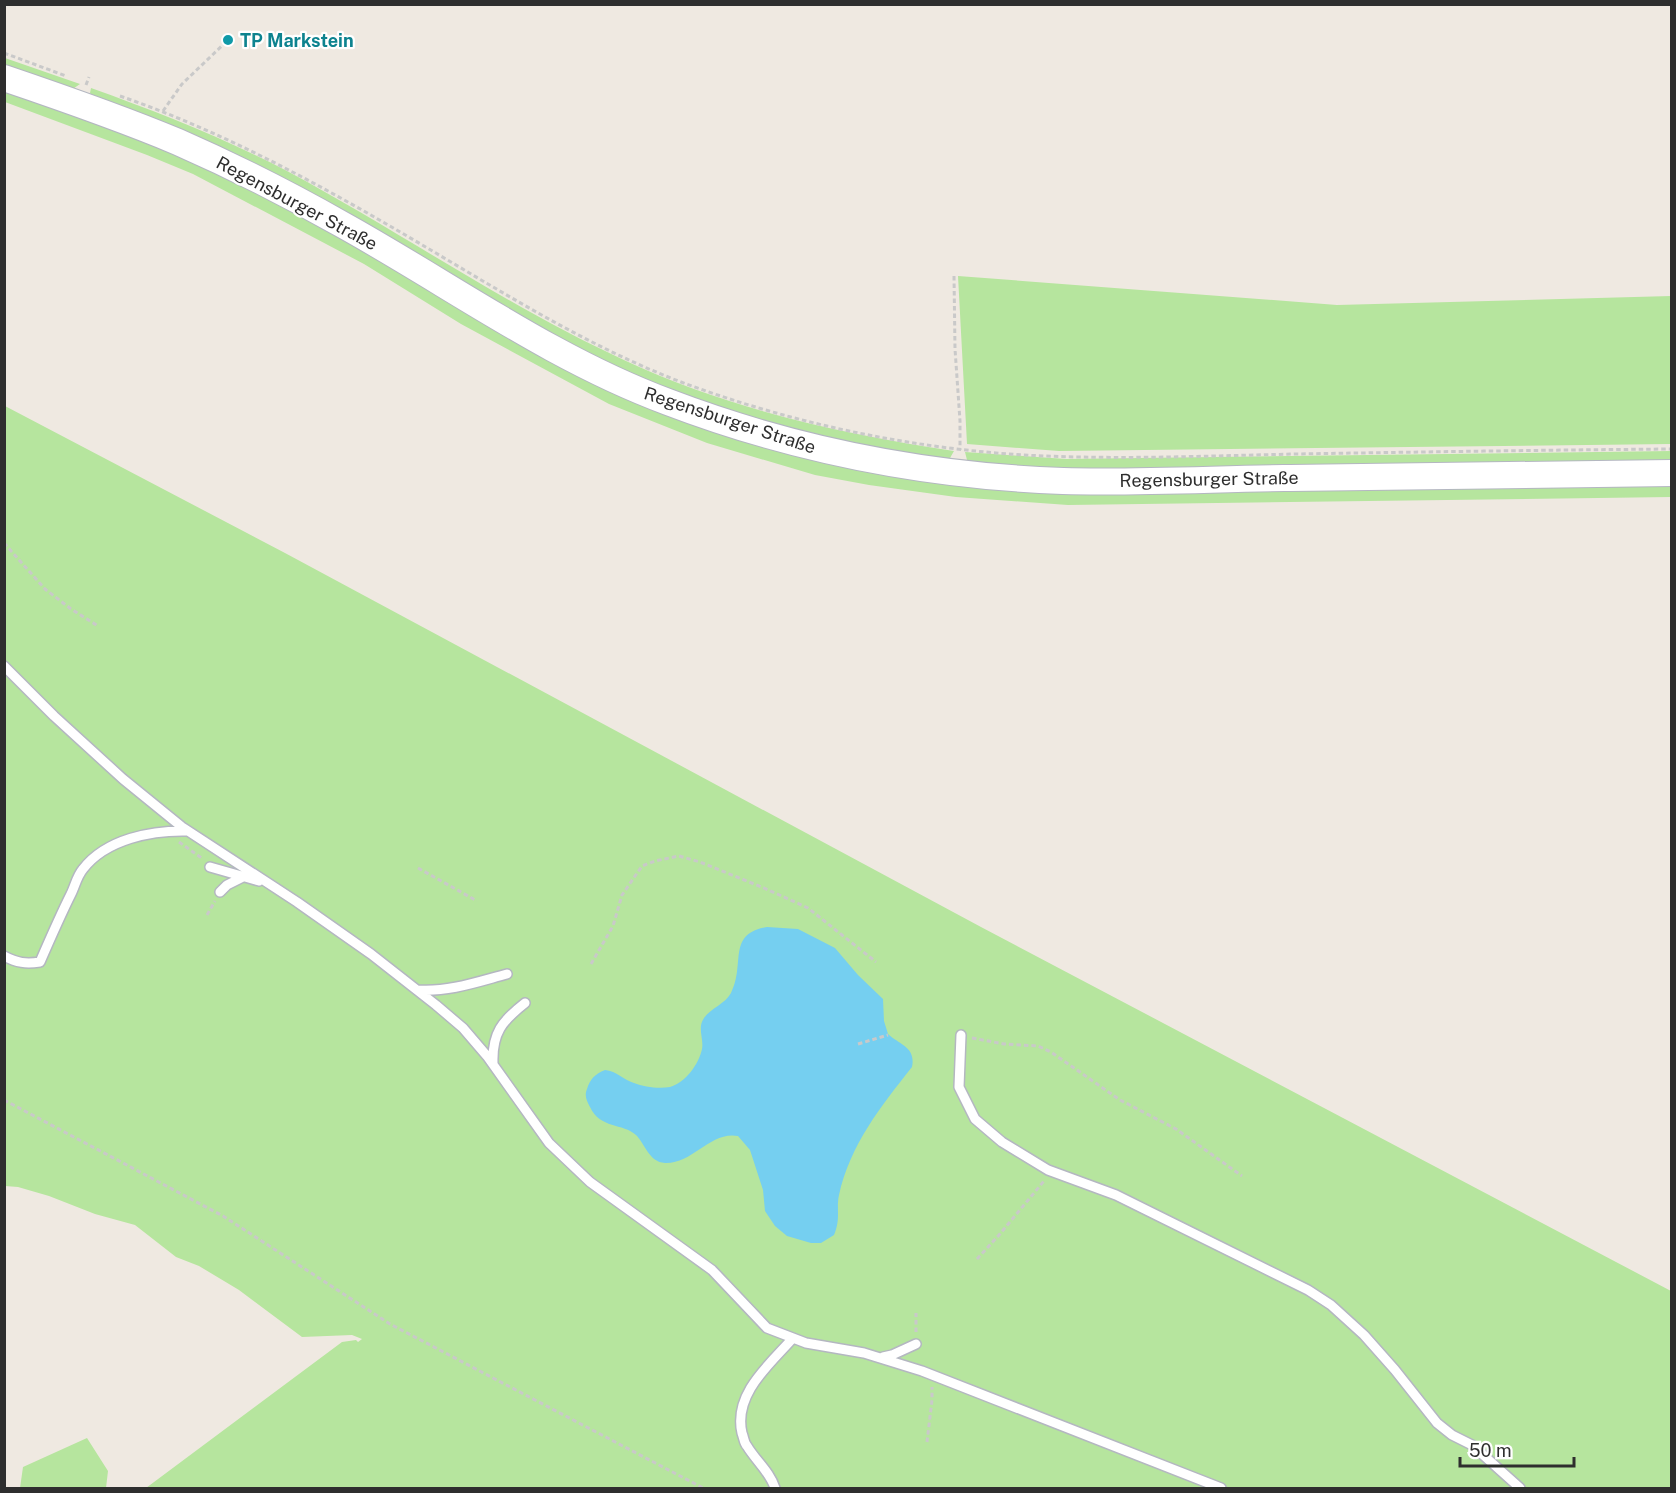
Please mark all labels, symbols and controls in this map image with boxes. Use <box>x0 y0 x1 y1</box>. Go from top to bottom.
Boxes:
place label: TP Markstein <box>240 30 354 51</box>
marker: TP Markstein <box>221 33 235 47</box>
street label: Regensburger Straße <box>213 152 381 254</box>
street label: Regensburger Straße <box>642 382 818 458</box>
street label: Regensburger Straße <box>1119 467 1299 491</box>
scale bar <box>1460 1430 1574 1468</box>
text: 50 m <box>1469 1440 1512 1461</box>

